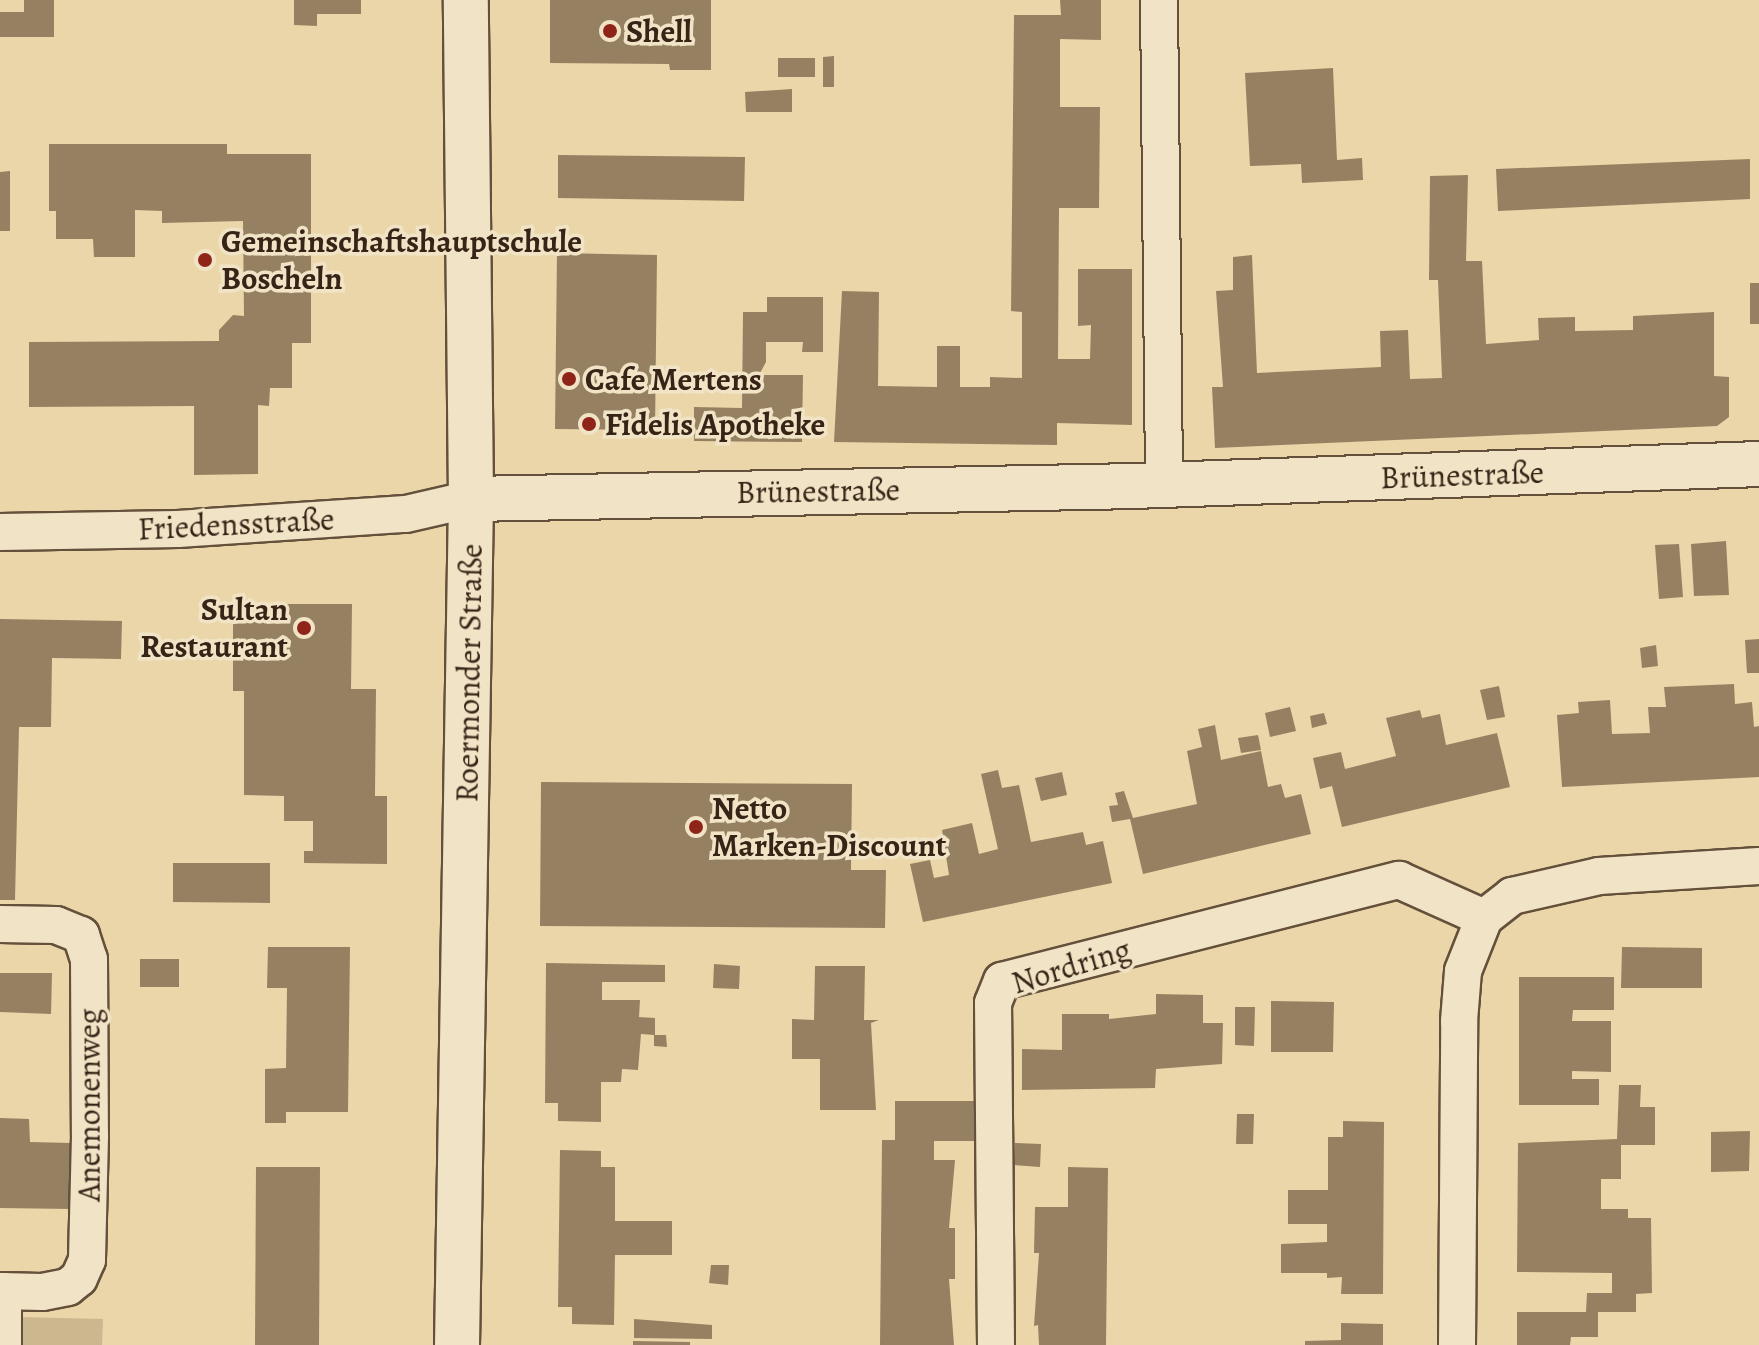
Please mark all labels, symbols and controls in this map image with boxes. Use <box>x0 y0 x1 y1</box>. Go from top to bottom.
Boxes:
place label: Shell <box>626 12 692 50</box>
marker: Shell <box>601 22 619 40</box>
place label: Gemeinschaftshauptschule Boscheln <box>221 223 582 298</box>
marker: Gemeinschaftshauptschule Boscheln <box>196 251 214 269</box>
place label: Cafe Mertens <box>585 360 762 398</box>
marker: Cafe Mertens <box>560 370 578 388</box>
place label: Fidelis Apotheke <box>605 405 825 443</box>
marker: Fidelis Apotheke <box>580 415 598 433</box>
street label: Brünestraße <box>1380 453 1544 497</box>
street label: Brünestraße <box>736 470 900 512</box>
street label: Friedensstraße <box>137 500 335 548</box>
street label: Roermonder Straße <box>448 543 490 803</box>
place label: Sultan Restaurant <box>140 591 288 666</box>
marker: Sultan Restaurant <box>295 619 313 637</box>
place label: Netto Marken-Discount <box>712 790 946 865</box>
marker: Netto Marken-Discount <box>687 818 705 836</box>
street label: Nordring <box>1007 930 1135 1002</box>
street label: Anemonenweg <box>70 1008 108 1202</box>

